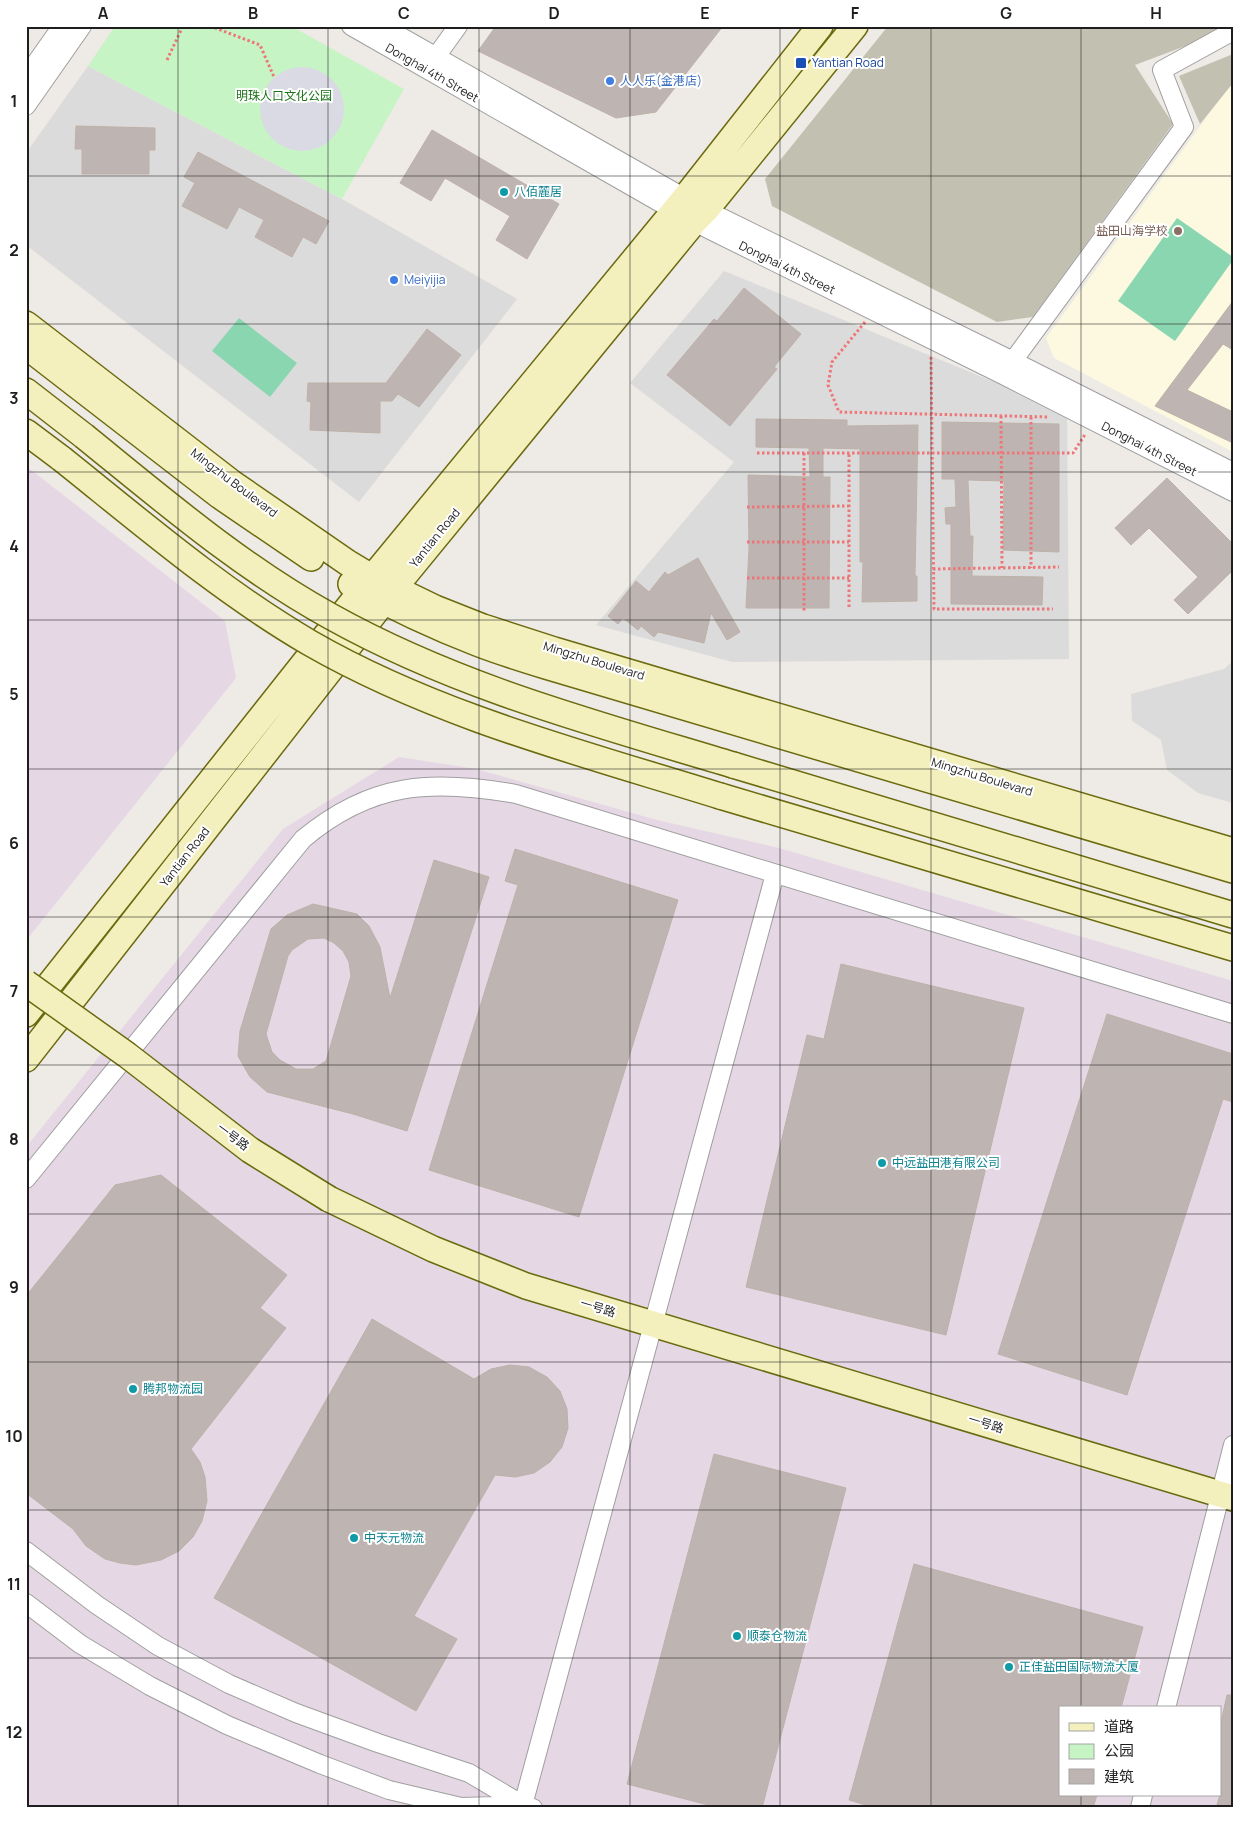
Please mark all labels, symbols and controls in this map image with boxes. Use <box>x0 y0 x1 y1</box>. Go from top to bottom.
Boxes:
text: A <box>98 2 109 24</box>
text: B <box>248 2 258 24</box>
text: C <box>398 2 410 24</box>
text: D <box>548 2 560 24</box>
text: E <box>700 2 710 24</box>
text: F <box>851 2 860 24</box>
text: G <box>1000 2 1012 24</box>
text: H <box>1150 2 1162 24</box>
street label: Donghai 4th Street <box>383 39 482 106</box>
place label: Yantian Road <box>812 54 884 71</box>
marker: Yantian Road <box>794 56 808 70</box>
place label: 人人乐(金港店) <box>620 72 702 89</box>
marker: 人人乐(金港店) <box>604 75 616 87</box>
park label: 明珠人口文化公园 <box>236 87 332 104</box>
text: 1 <box>10 90 18 112</box>
place label: 八佰麓居 <box>514 183 562 200</box>
marker: 八佰麓居 <box>498 186 510 198</box>
place label: 盐田山海学校 <box>1096 222 1168 239</box>
marker: 盐田山海学校 <box>1172 225 1184 237</box>
street label: Donghai 4th Street <box>736 237 838 298</box>
text: 2 <box>9 239 19 261</box>
place label: Meiyijia <box>404 271 446 288</box>
marker: Meiyijia <box>388 274 400 286</box>
text: 3 <box>9 387 19 409</box>
street label: Donghai 4th Street <box>1099 417 1200 480</box>
street label: Mingzhu Boulevard <box>187 444 281 521</box>
street label: Yantian Road <box>405 504 464 571</box>
text: 4 <box>9 535 19 557</box>
street label: Mingzhu Boulevard <box>541 637 647 684</box>
text: 5 <box>9 683 19 705</box>
street label: Mingzhu Boulevard <box>929 753 1035 800</box>
street label: Yantian Road <box>156 823 213 890</box>
text: 6 <box>9 832 19 854</box>
text: 7 <box>10 980 18 1002</box>
street label: 一号路 <box>214 1119 253 1154</box>
text: 8 <box>9 1128 19 1150</box>
place label: 中远盐田港有限公司 <box>892 1154 1000 1171</box>
marker: 中远盐田港有限公司 <box>876 1157 888 1169</box>
text: 9 <box>9 1276 19 1298</box>
street label: 一号路 <box>578 1294 618 1321</box>
place label: 腾邦物流园 <box>143 1380 203 1397</box>
marker: 腾邦物流园 <box>127 1383 139 1395</box>
street label: 一号路 <box>966 1410 1006 1437</box>
text: 10 <box>5 1425 23 1447</box>
place label: 中天元物流 <box>364 1529 424 1546</box>
marker: 中天元物流 <box>348 1532 360 1544</box>
text: 11 <box>7 1573 21 1595</box>
place label: 顺泰仓物流 <box>747 1627 807 1644</box>
marker: 顺泰仓物流 <box>731 1630 743 1642</box>
place label: 正佳盐田国际物流大厦 <box>1019 1658 1139 1675</box>
marker: 正佳盐田国际物流大厦 <box>1003 1661 1015 1673</box>
legend <box>1059 1706 1222 1796</box>
text: 道路 <box>1104 1716 1134 1737</box>
text: 12 <box>6 1721 22 1743</box>
text: 公园 <box>1104 1740 1134 1761</box>
text: 建筑 <box>1104 1766 1134 1787</box>

